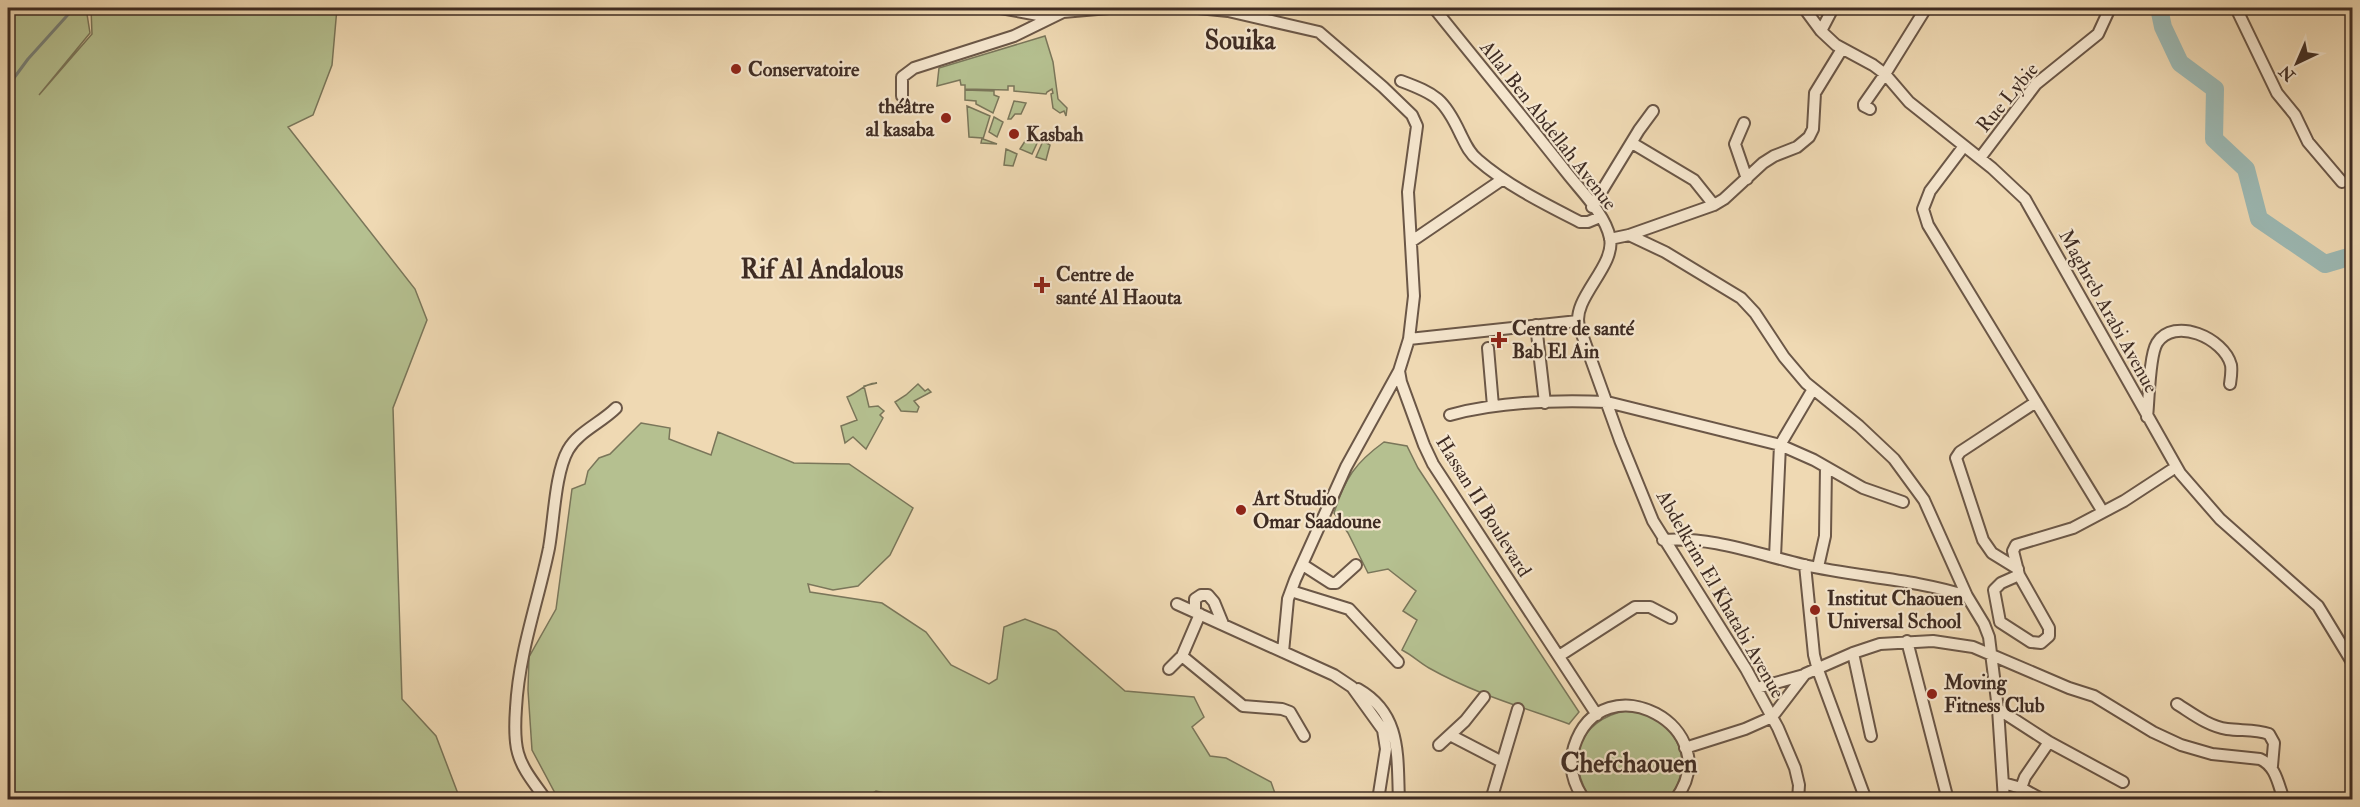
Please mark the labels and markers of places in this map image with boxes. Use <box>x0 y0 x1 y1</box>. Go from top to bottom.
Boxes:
place label: Conservatoire <box>748 57 860 82</box>
marker: Conservatoire <box>729 62 743 76</box>
place label: théâtre al kasaba <box>866 94 935 142</box>
marker: théâtre al kasaba <box>939 111 953 125</box>
place label: Kasbah <box>1026 122 1084 147</box>
marker: Kasbah <box>1007 127 1021 141</box>
place label: Centre de santé Al Haouta <box>1056 262 1182 310</box>
marker: Centre de santé Al Haouta <box>1033 276 1051 294</box>
place label: Centre de santé Bab El Ain <box>1512 316 1635 364</box>
marker: Centre de santé Bab El Ain <box>1490 331 1508 349</box>
place label: Art Studio Omar Saadoune <box>1252 486 1381 534</box>
marker: Art Studio Omar Saadoune <box>1234 503 1248 517</box>
place label: Institut Chaouen Universal School <box>1827 586 1964 634</box>
marker: Institut Chaouen Universal School <box>1808 603 1822 617</box>
place label: Moving Fitness Club <box>1943 670 2045 718</box>
marker: Moving Fitness Club <box>1925 687 1939 701</box>

